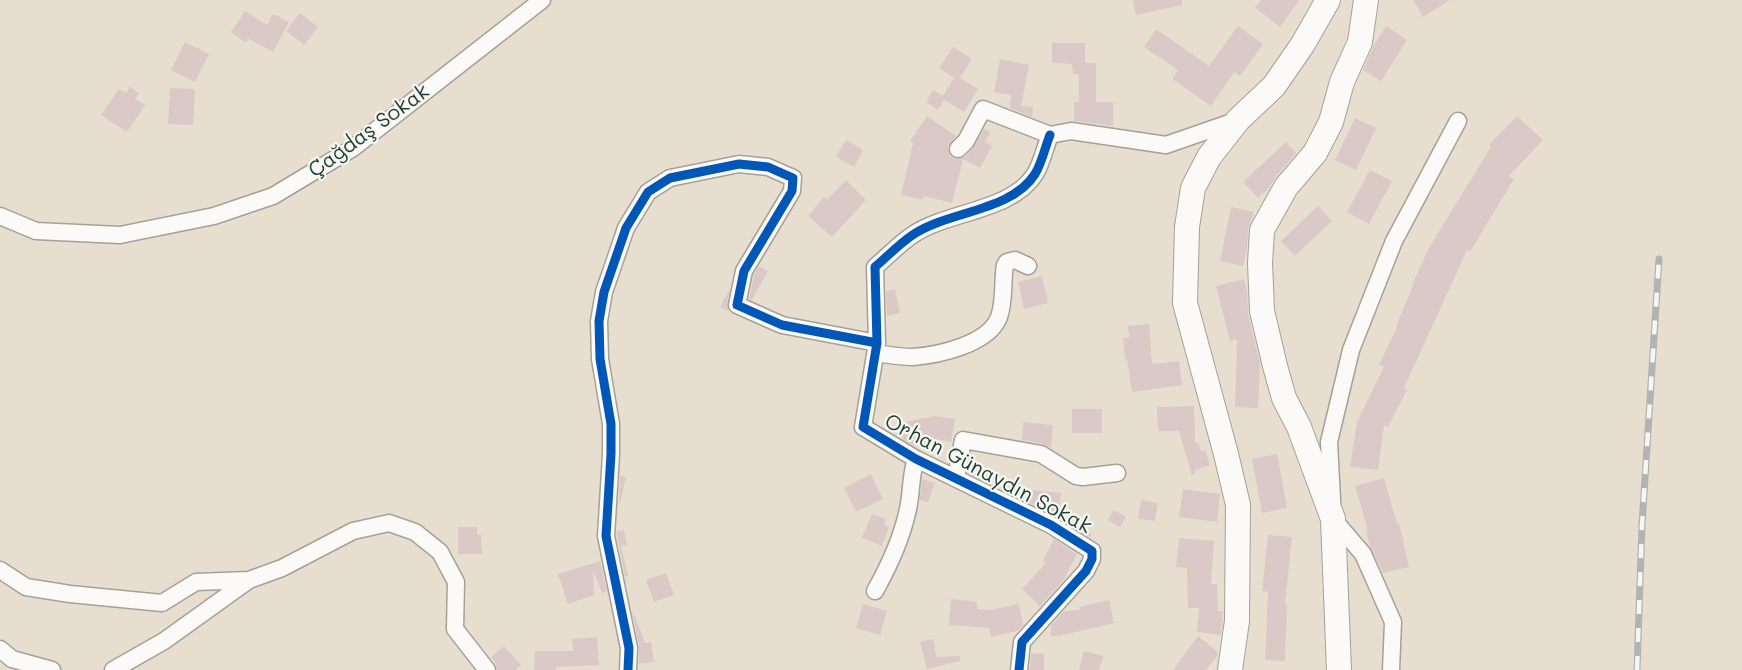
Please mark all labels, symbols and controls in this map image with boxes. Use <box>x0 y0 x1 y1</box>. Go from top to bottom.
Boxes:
street label: Çağdaş Sokak <box>304 79 434 183</box>
street label: Orhan Günaydın Sokak <box>880 409 1096 539</box>

